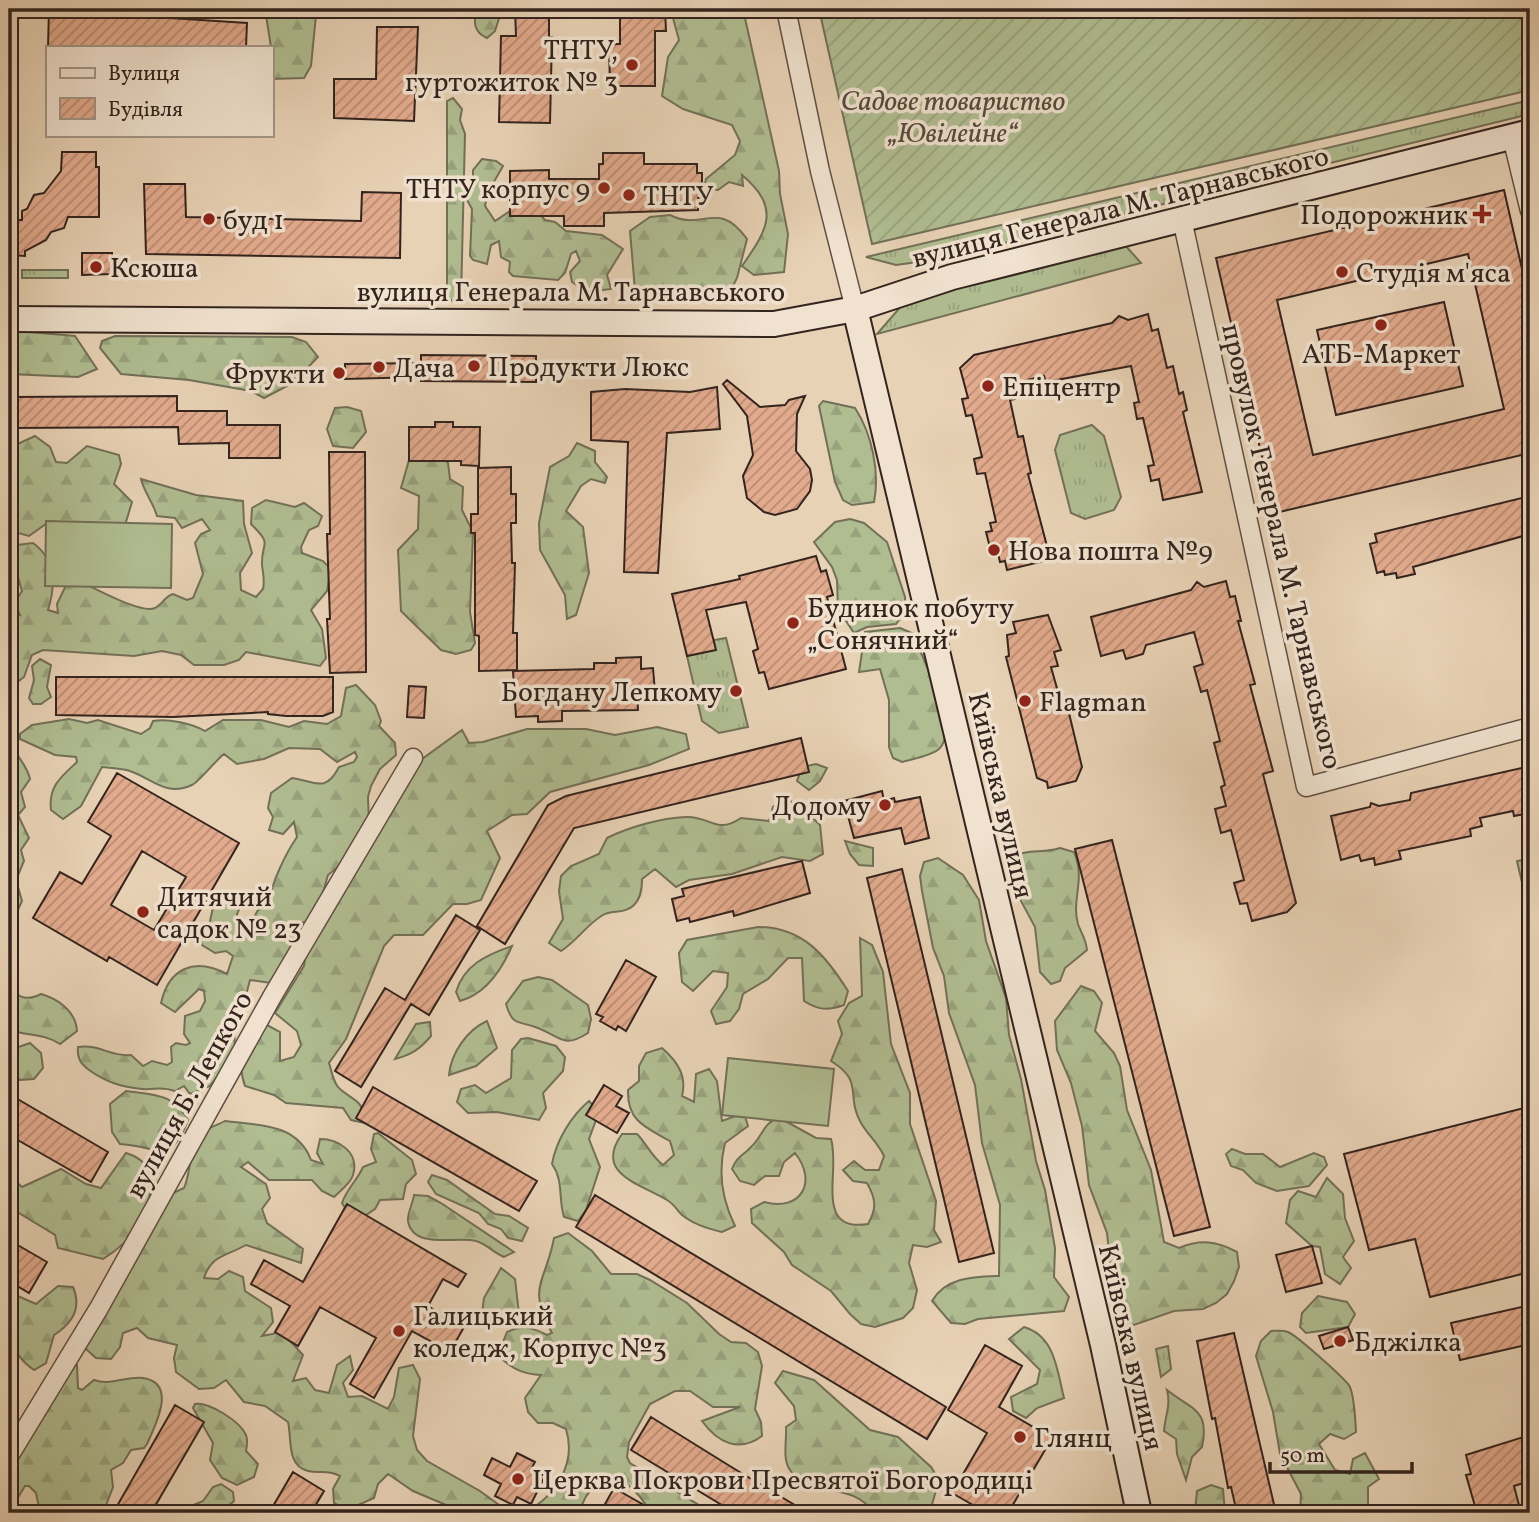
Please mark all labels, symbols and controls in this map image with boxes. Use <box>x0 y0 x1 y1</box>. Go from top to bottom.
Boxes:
place label: ТНТУ, гуртожиток № 3 <box>405 32 618 103</box>
legend <box>46 46 273 136</box>
marker: ТНТУ, гуртожиток № 3 <box>624 57 640 73</box>
text: Вулиця <box>108 60 180 89</box>
park label: Садове товариство „Ювілейне“ <box>841 83 1065 154</box>
text: Будівля <box>108 96 183 125</box>
street label: вулиця Генерала М. Тарнавського <box>908 138 1333 279</box>
place label: ТНТУ корпус 9 <box>406 171 590 210</box>
place label: ТНТУ <box>643 178 714 217</box>
marker: ТНТУ корпус 9 <box>596 180 612 196</box>
marker: ТНТУ <box>621 187 637 203</box>
place label: Подорожник <box>1300 197 1468 236</box>
place label: буд 1 <box>223 202 284 241</box>
marker: Подорожник <box>1474 206 1490 222</box>
marker: буд 1 <box>201 211 217 227</box>
place label: Ксюша <box>110 250 199 289</box>
place label: Студія м'яса <box>1356 255 1511 294</box>
marker: Ксюша <box>88 259 104 275</box>
marker: Студія м'яса <box>1334 264 1350 280</box>
street label: вулиця Генерала М. Тарнавського <box>357 274 785 313</box>
marker: АТБ-Маркет <box>1373 317 1389 333</box>
street label: провулок Генерала М. Тарнавського <box>1210 320 1351 773</box>
place label: АТБ-Маркет <box>1302 336 1460 375</box>
place label: Продукти Люкс <box>488 349 689 388</box>
place label: Дача <box>393 350 455 389</box>
place label: Фрукти <box>226 356 325 395</box>
marker: Продукти Люкс <box>466 358 482 374</box>
marker: Дача <box>371 359 387 375</box>
marker: Фрукти <box>331 365 347 381</box>
place label: Епіцентр <box>1002 369 1121 408</box>
marker: Епіцентр <box>980 378 996 394</box>
place label: Нова пошта №9 <box>1008 533 1213 572</box>
marker: Нова пошта №9 <box>986 542 1002 558</box>
place label: Будинок побуту „Сонячний“ <box>807 590 1014 661</box>
marker: Будинок побуту „Сонячний“ <box>785 615 801 631</box>
place label: Богдану Лепкому <box>501 674 722 713</box>
marker: Богдану Лепкому <box>728 683 744 699</box>
place label: Flagman <box>1039 684 1147 723</box>
street label: Київська вулиця <box>957 688 1042 903</box>
marker: Flagman <box>1017 693 1033 709</box>
place label: Додому <box>772 788 871 827</box>
marker: Додому <box>877 797 893 813</box>
place label: Дитячий садок № 23 <box>157 879 302 950</box>
marker: Дитячий садок № 23 <box>135 904 151 920</box>
street label: вулиця Б. Лепкого <box>117 985 263 1206</box>
street label: Київська вулиця <box>1087 1240 1172 1455</box>
place label: Галицький коледж, Корпус №3 <box>413 1298 667 1369</box>
marker: Галицький коледж, Корпус №3 <box>391 1323 407 1339</box>
place label: Бджілка <box>1354 1324 1462 1363</box>
marker: Бджілка <box>1332 1333 1348 1349</box>
place label: Глянц <box>1034 1420 1112 1459</box>
marker: Глянц <box>1012 1429 1028 1445</box>
scale bar <box>1270 1431 1411 1475</box>
text: 50 m <box>1280 1442 1325 1471</box>
place label: Церква Покрови Пресвятої Богородиці <box>532 1462 1033 1501</box>
marker: Церква Покрови Пресвятої Богородиці <box>510 1471 526 1487</box>

